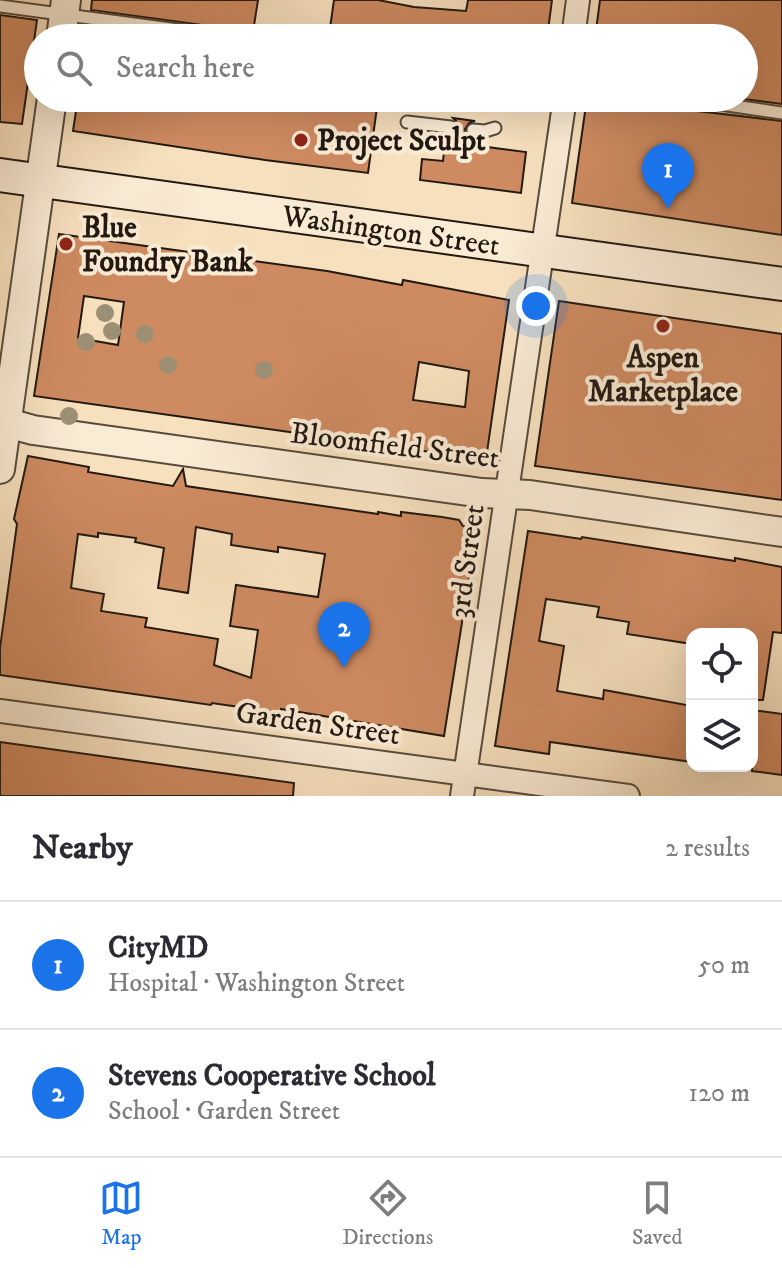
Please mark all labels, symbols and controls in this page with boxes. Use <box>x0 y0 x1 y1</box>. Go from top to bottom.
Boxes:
search box <box>24 24 758 112</box>
icon: search <box>52 46 96 90</box>
text: Search here <box>116 50 255 87</box>
place label: Project Sculpt <box>317 123 486 160</box>
marker: Project Sculpt <box>292 131 310 149</box>
pin: 1 <box>642 143 694 209</box>
street label: Washington Street <box>279 198 502 265</box>
place label: Blue Foundry Bank <box>82 210 254 281</box>
marker: Blue Foundry Bank <box>57 235 75 253</box>
your location <box>516 286 556 326</box>
marker: Aspen Marketplace <box>654 317 672 335</box>
place label: Aspen Marketplace <box>588 340 738 411</box>
street label: Bloomfield Street <box>288 415 501 478</box>
street label: 3rd Street <box>441 502 494 621</box>
pin: 2 <box>318 602 370 668</box>
map controls <box>686 628 758 772</box>
button: locate <box>686 628 758 700</box>
street label: Garden Street <box>233 695 402 754</box>
button: layers <box>686 700 758 772</box>
text: Nearby <box>32 827 133 869</box>
text: 2 results <box>665 832 750 865</box>
text: CityMD <box>108 930 208 967</box>
text: 1 <box>53 949 63 982</box>
text: 50 m <box>698 949 750 982</box>
text: Hospital · Washington Street <box>108 967 405 1000</box>
text: Stevens Cooperative School <box>108 1058 436 1095</box>
text: 2 <box>52 1077 64 1110</box>
text: 120 m <box>689 1077 750 1110</box>
text: School · Garden Street <box>108 1095 340 1128</box>
tab: Map <box>99 1176 143 1251</box>
tab: Directions <box>342 1176 433 1251</box>
tab: Saved <box>632 1176 683 1251</box>

